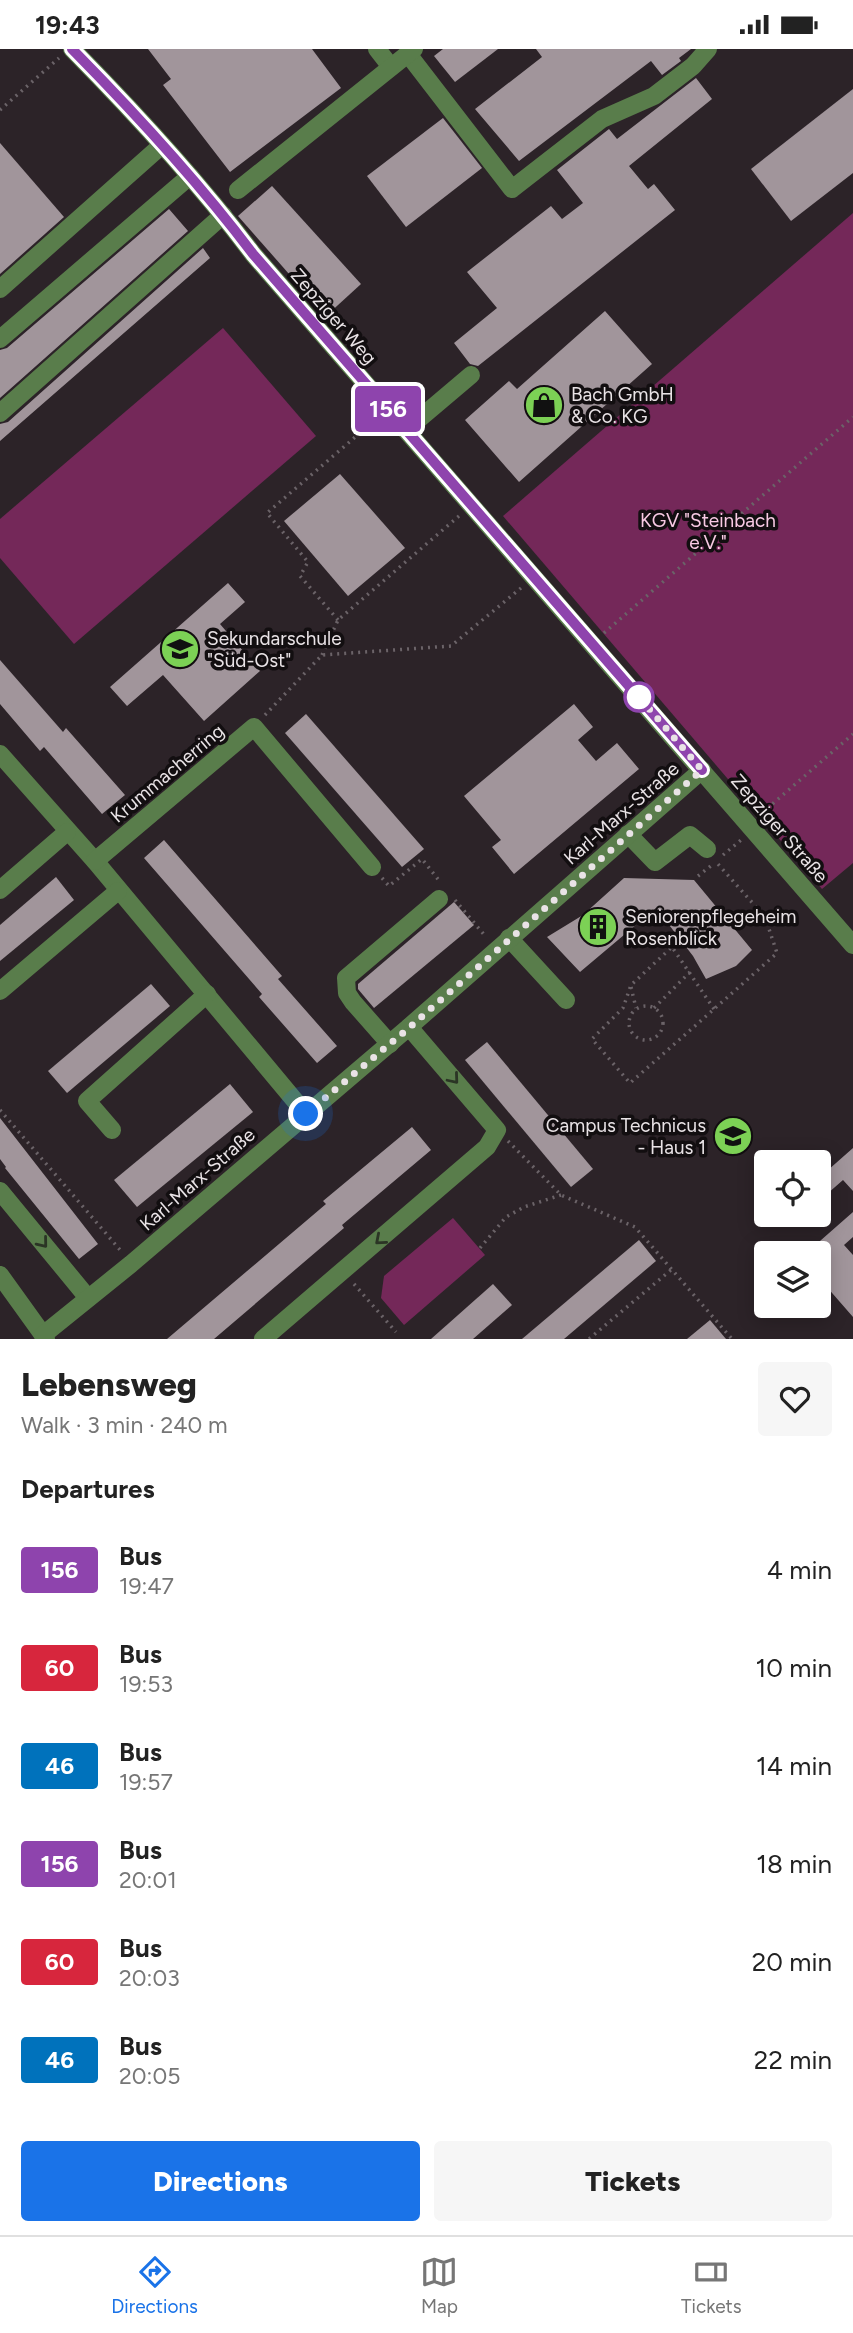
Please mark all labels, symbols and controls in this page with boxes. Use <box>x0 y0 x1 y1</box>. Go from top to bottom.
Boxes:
text: 19:43 <box>35 9 100 41</box>
street label: Zepziger Weg <box>286 264 381 369</box>
place label: Bach GmbH & Co. KG <box>571 383 674 428</box>
shop icon: Bach GmbH & Co. KG <box>523 384 565 426</box>
line badge: 156 <box>348 386 428 432</box>
text: 156 <box>369 394 407 423</box>
park label: KGV "Steinbach e.V." <box>640 509 776 554</box>
place label: Sekundarschule "Süd-Ost" <box>207 627 342 672</box>
school or university icon: Sekundarschule "Süd-Ost" <box>159 628 201 670</box>
unlabelled marker <box>624 682 654 712</box>
street label: Krummacherring <box>106 719 229 827</box>
street label: Karl-Marx-Straße <box>559 757 684 870</box>
street label: Zepziger Straße <box>726 769 833 887</box>
place label: Seniorenpflegeheim Rosenblick <box>625 905 796 950</box>
building icon: Seniorenpflegeheim Rosenblick <box>577 906 619 948</box>
one-way arrow <box>446 1071 458 1084</box>
your location <box>288 1096 323 1131</box>
place label: Campus Technicus - Haus 1 <box>546 1114 706 1159</box>
school or university icon: Campus Technicus - Haus 1 <box>712 1115 754 1157</box>
street label: Karl-Marx-Straße <box>135 1123 260 1236</box>
map controls <box>754 1150 831 1318</box>
button: locate <box>754 1150 831 1227</box>
one-way arrow <box>375 1232 388 1244</box>
one-way arrow <box>35 1236 48 1248</box>
button: layers <box>754 1241 831 1318</box>
button: heart <box>758 1362 832 1436</box>
text: Lebensweg <box>21 1365 197 1404</box>
text: Walk · 3 min · 240 m <box>21 1411 228 1439</box>
text: Departures <box>21 1473 155 1505</box>
text: Bus <box>119 1540 162 1572</box>
text: 4 min <box>767 1554 832 1586</box>
text: 156 <box>41 1555 79 1584</box>
text: 19:47 <box>119 1572 174 1600</box>
text: Bus <box>119 1638 162 1670</box>
text: 10 min <box>756 1652 832 1684</box>
text: 60 <box>45 1653 74 1682</box>
text: 19:53 <box>119 1670 173 1698</box>
text: Bus <box>119 1736 162 1768</box>
text: 14 min <box>756 1750 832 1782</box>
text: 46 <box>45 1751 74 1780</box>
text: 19:57 <box>119 1768 173 1796</box>
text: Bus <box>119 1834 162 1866</box>
text: 18 min <box>756 1848 832 1880</box>
text: 156 <box>41 1849 79 1878</box>
text: 20:01 <box>119 1866 177 1894</box>
text: Bus <box>119 1932 162 1964</box>
text: 20 min <box>752 1946 832 1978</box>
text: 60 <box>45 1947 74 1976</box>
text: 20:03 <box>119 1964 180 1992</box>
text: Bus <box>119 2030 162 2062</box>
text: 22 min <box>754 2044 832 2076</box>
text: 46 <box>45 2045 74 2074</box>
text: 20:05 <box>119 2062 180 2090</box>
button: Directions <box>21 2141 420 2221</box>
button: Tickets <box>434 2141 832 2221</box>
tab: Directions <box>111 2253 198 2318</box>
tab: Map <box>420 2253 458 2318</box>
tab: Tickets <box>681 2253 742 2318</box>

